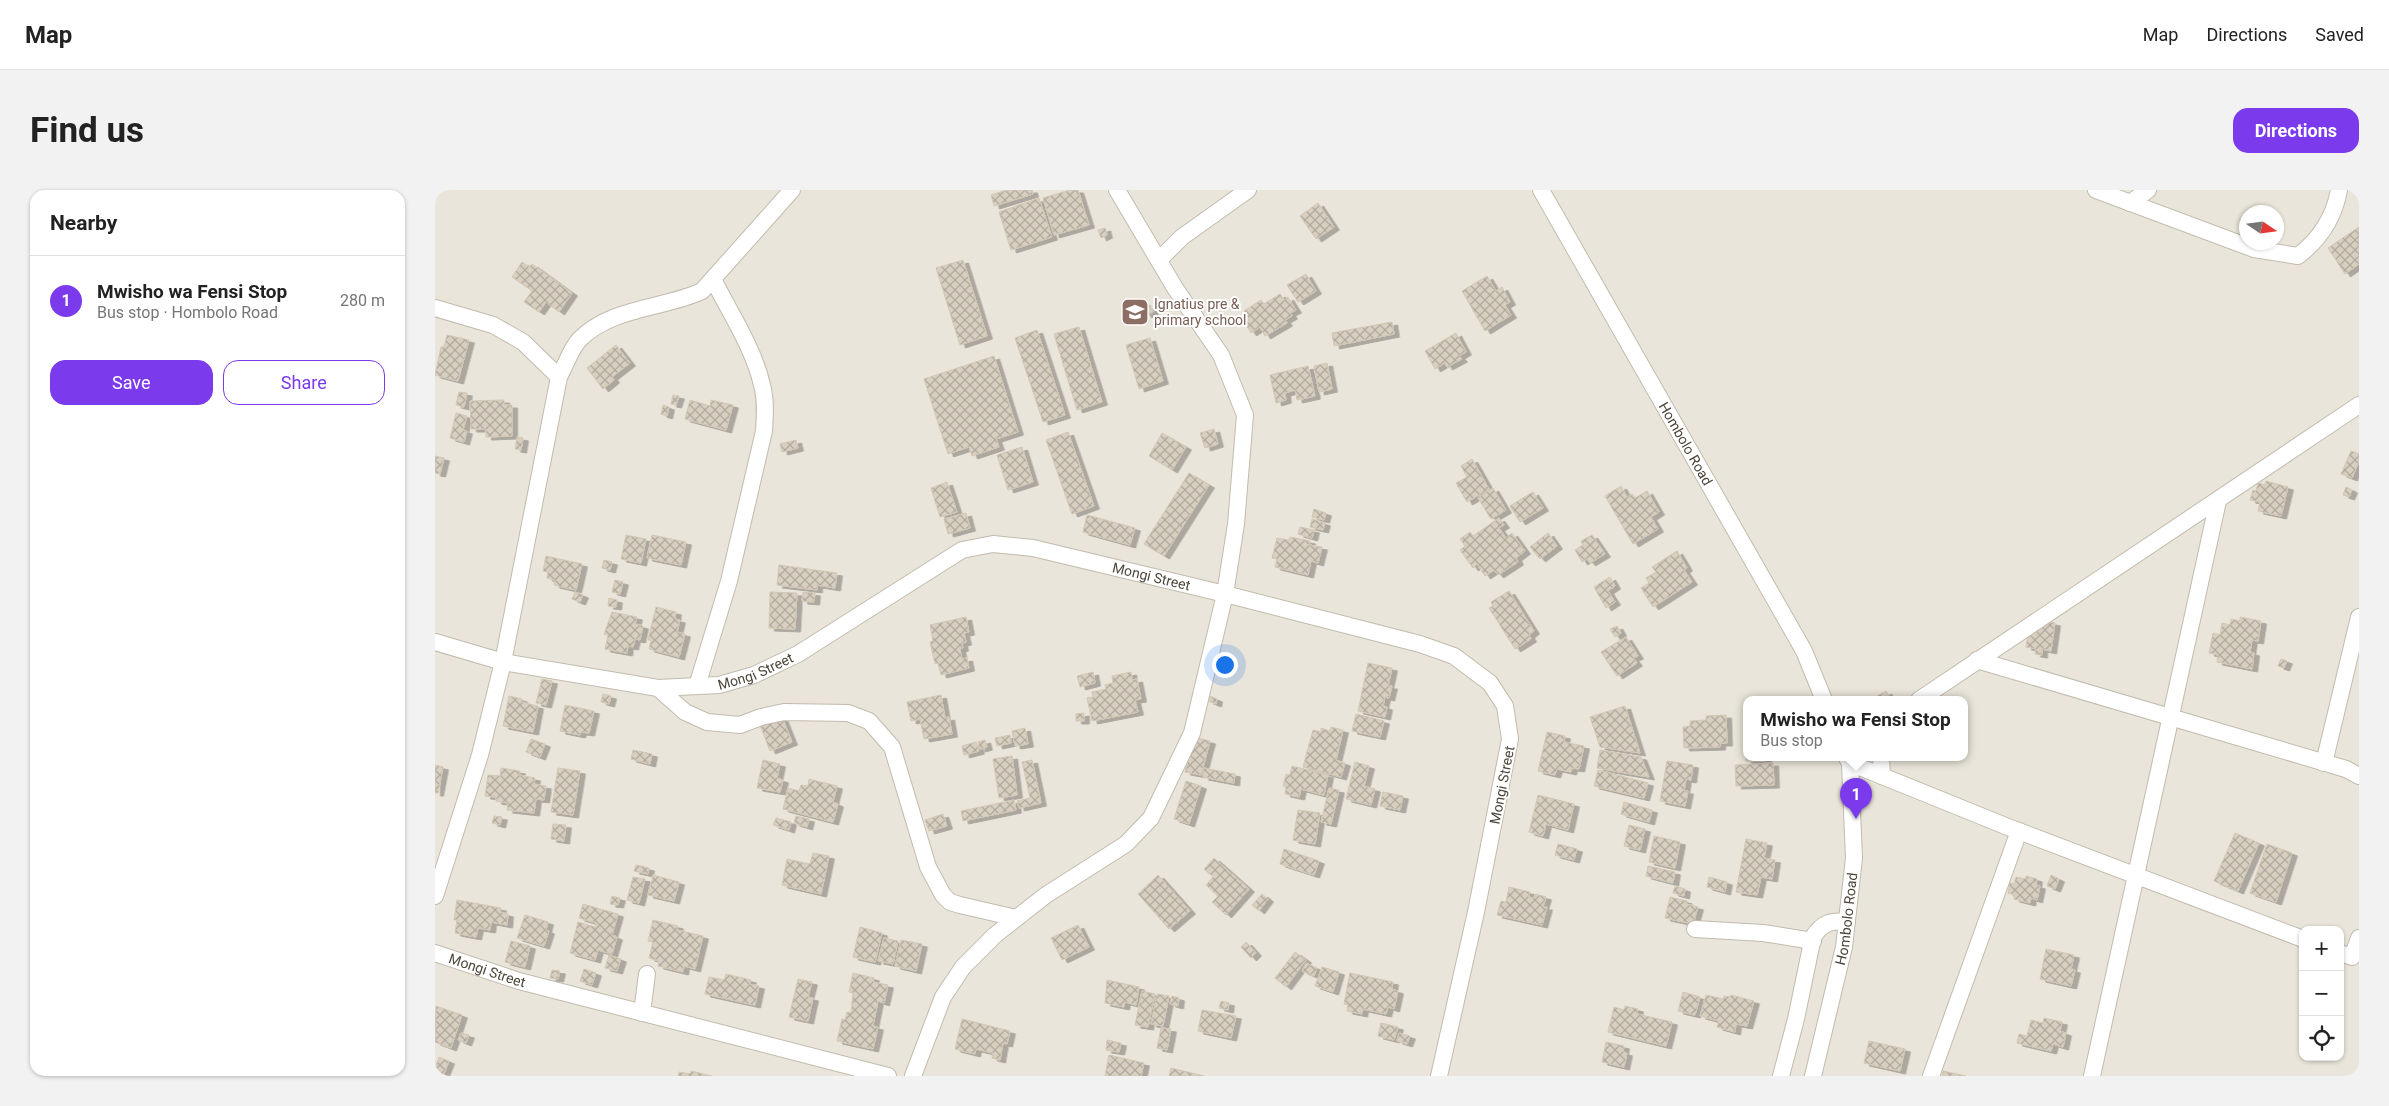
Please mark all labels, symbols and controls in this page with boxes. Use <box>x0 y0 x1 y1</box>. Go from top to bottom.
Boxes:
text: Map <box>25 21 72 49</box>
text: Map <box>2143 24 2178 45</box>
text: Directions <box>2206 24 2287 45</box>
text: Saved <box>2315 24 2364 45</box>
button: Directions <box>2233 108 2359 153</box>
text: Find us <box>30 110 144 151</box>
north arrow <box>2239 205 2284 250</box>
text: Nearby <box>50 211 117 235</box>
text: Mwisho wa Fensi Stop <box>97 280 287 303</box>
text: 1 <box>61 291 71 310</box>
text: 280 m <box>340 291 385 310</box>
place label: Ignatius pre & primary school <box>1154 296 1247 328</box>
school or university icon: Ignatius pre & primary school <box>1120 297 1150 327</box>
text: Bus stop · Hombolo Road <box>97 303 278 322</box>
button: Save <box>50 360 213 405</box>
button: Share <box>223 360 385 405</box>
street label: Hombolo Road <box>1656 399 1716 488</box>
street label: Mongi Street <box>1111 559 1192 594</box>
street label: Mongi Street <box>716 649 796 693</box>
your location <box>1212 652 1238 678</box>
popup <box>1743 696 1968 761</box>
text: Mwisho wa Fensi Stop <box>1760 708 1951 731</box>
text: Bus stop <box>1760 731 1823 750</box>
street label: Mongi Street <box>1487 744 1518 826</box>
pin: 1 <box>1840 778 1872 819</box>
street label: Hombolo Road <box>1832 872 1860 967</box>
map controls <box>2299 926 2344 1061</box>
button: + <box>2299 926 2344 971</box>
street label: Mongi Street <box>447 950 528 990</box>
button: − <box>2299 971 2344 1016</box>
button: locate <box>2299 1016 2344 1061</box>

